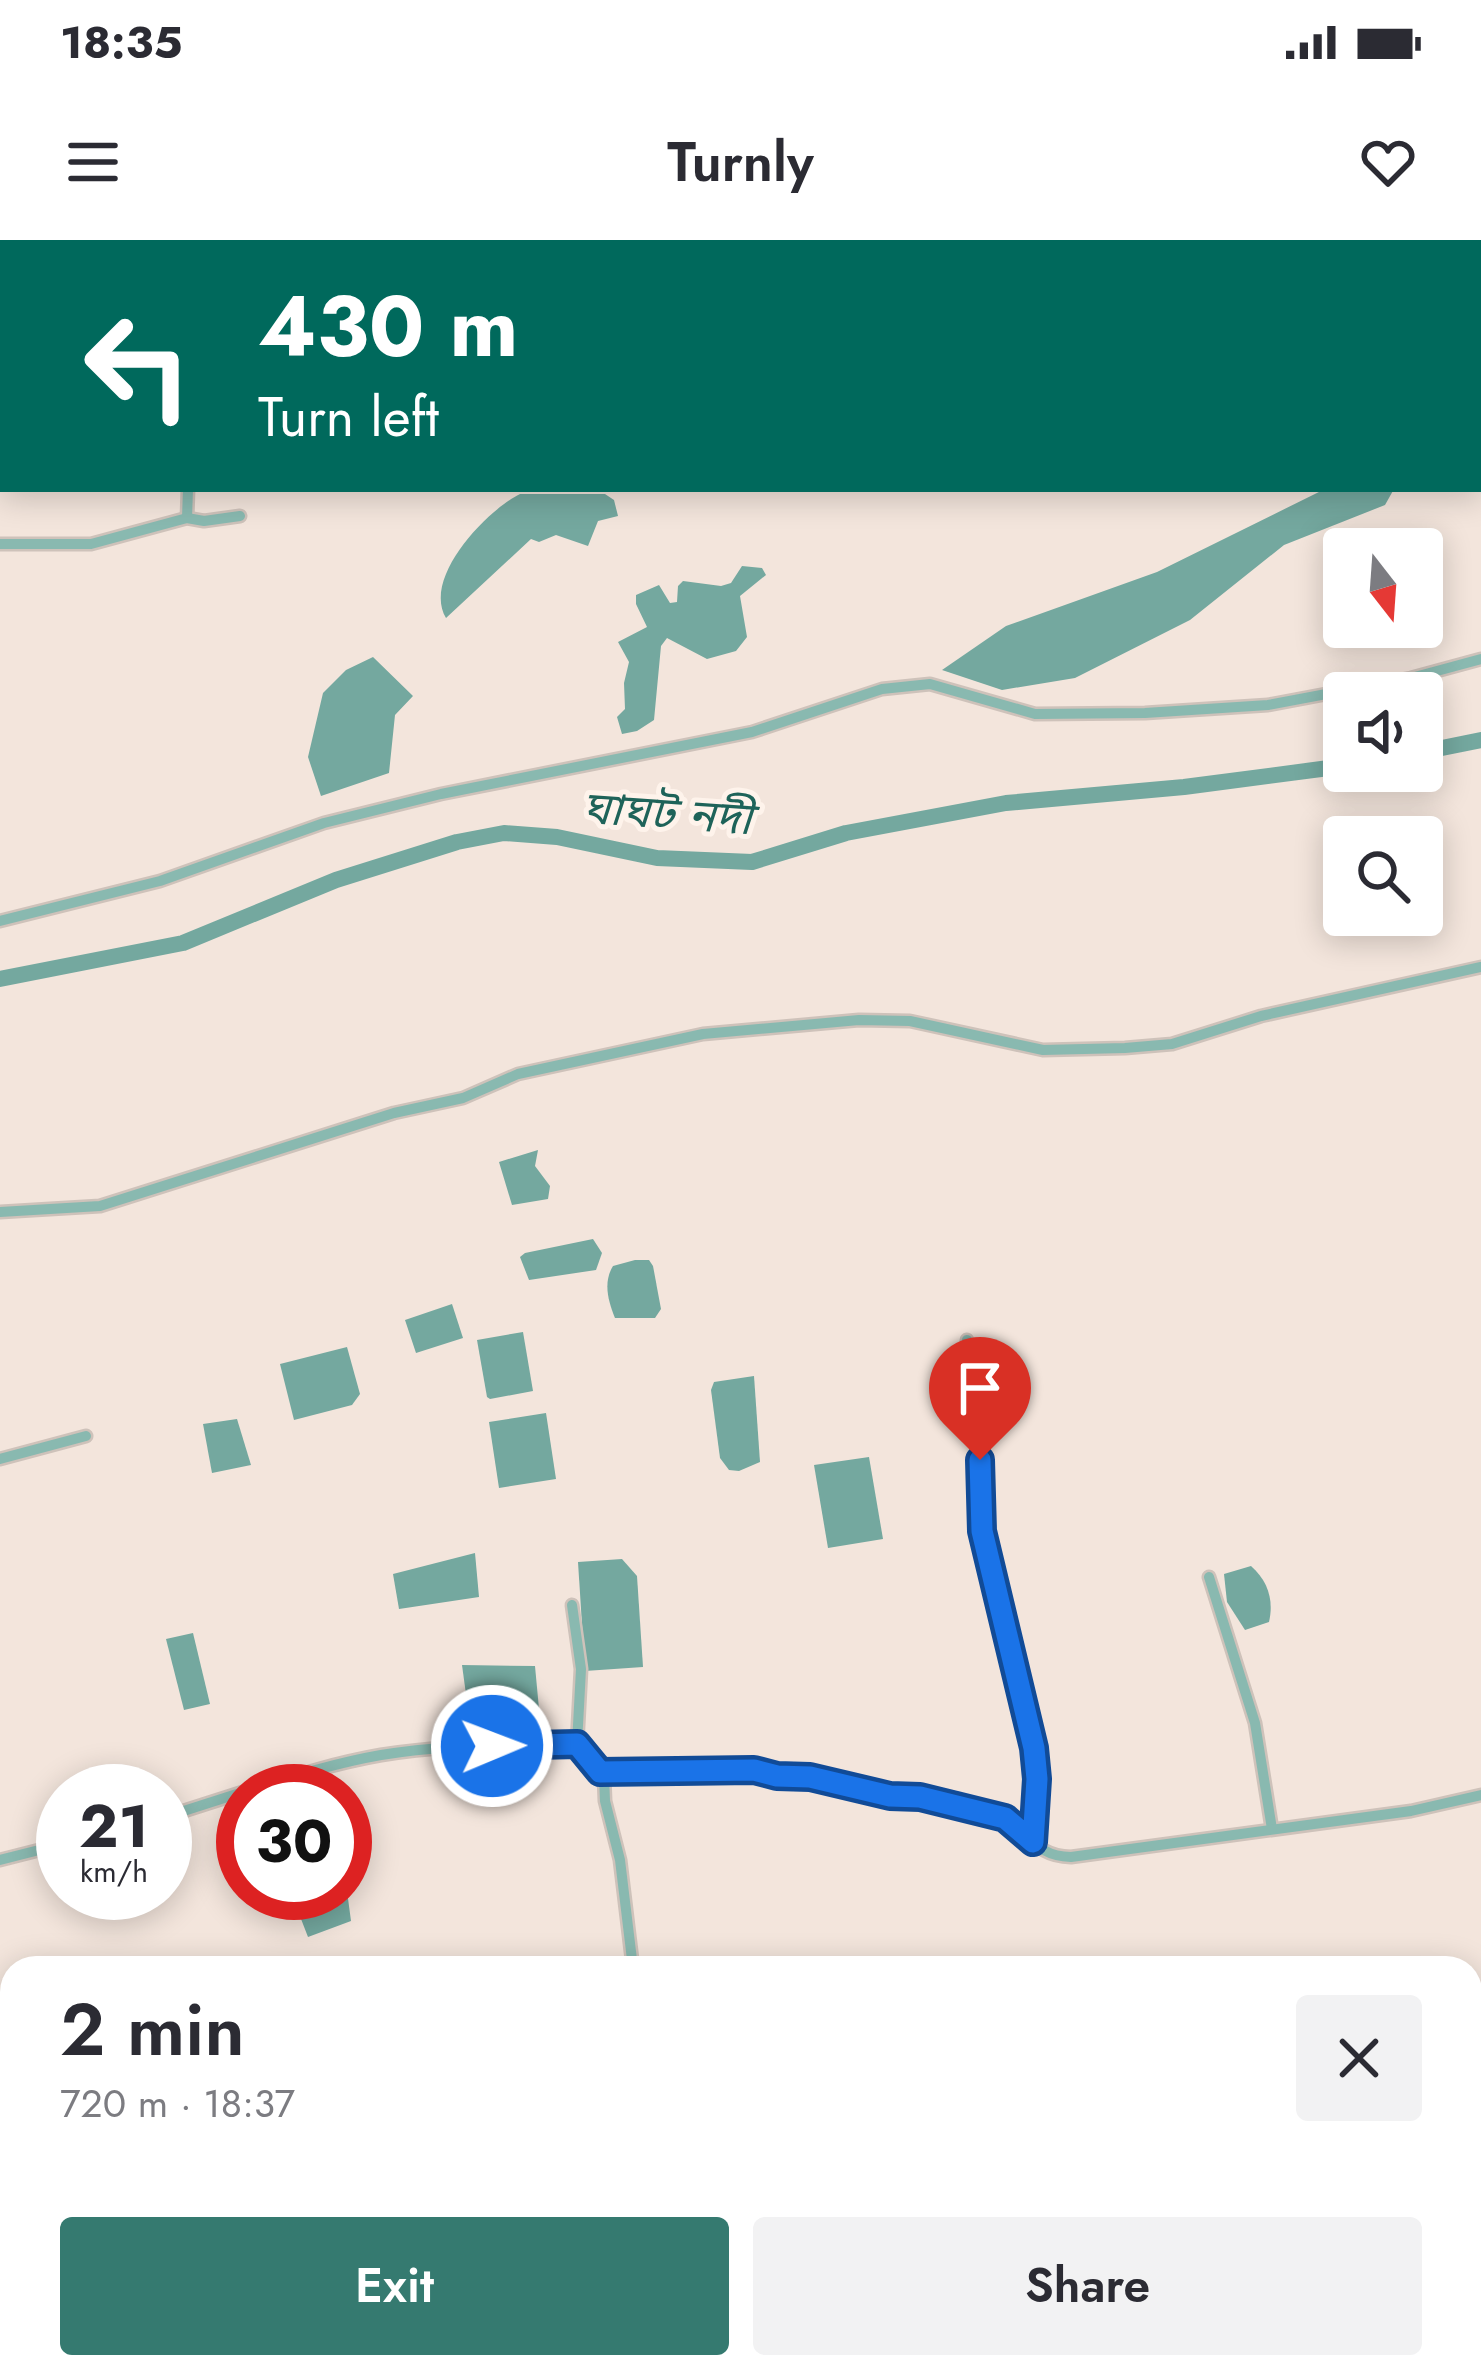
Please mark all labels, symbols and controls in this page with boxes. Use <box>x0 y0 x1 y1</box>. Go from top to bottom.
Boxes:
text: 18:35 <box>60 10 183 75</box>
text: Turnly <box>667 123 814 201</box>
icon: menu <box>60 129 126 195</box>
icon: heart <box>1355 129 1421 195</box>
text: 430 m <box>258 266 518 388</box>
icon: left <box>60 288 216 444</box>
text: Turn left <box>258 378 439 456</box>
north arrow <box>1323 528 1443 648</box>
map controls <box>1323 528 1443 936</box>
button: sound <box>1323 672 1443 792</box>
water label: ঘাঘট নদী <box>580 775 762 852</box>
button: search <box>1323 816 1443 936</box>
pin <box>929 1337 1031 1460</box>
icon: arrive <box>947 1355 1013 1421</box>
position arrow <box>429 1683 555 1809</box>
speed limit sign: 30 <box>216 1764 372 1920</box>
text: 21 <box>79 1783 149 1870</box>
text: km/h <box>80 1850 148 1893</box>
text: 2 min <box>60 1978 245 2082</box>
button: close <box>1296 1995 1422 2121</box>
text: 720 m · 18:37 <box>60 2075 295 2132</box>
button: Exit <box>60 2217 729 2355</box>
button: Share <box>753 2217 1422 2355</box>

